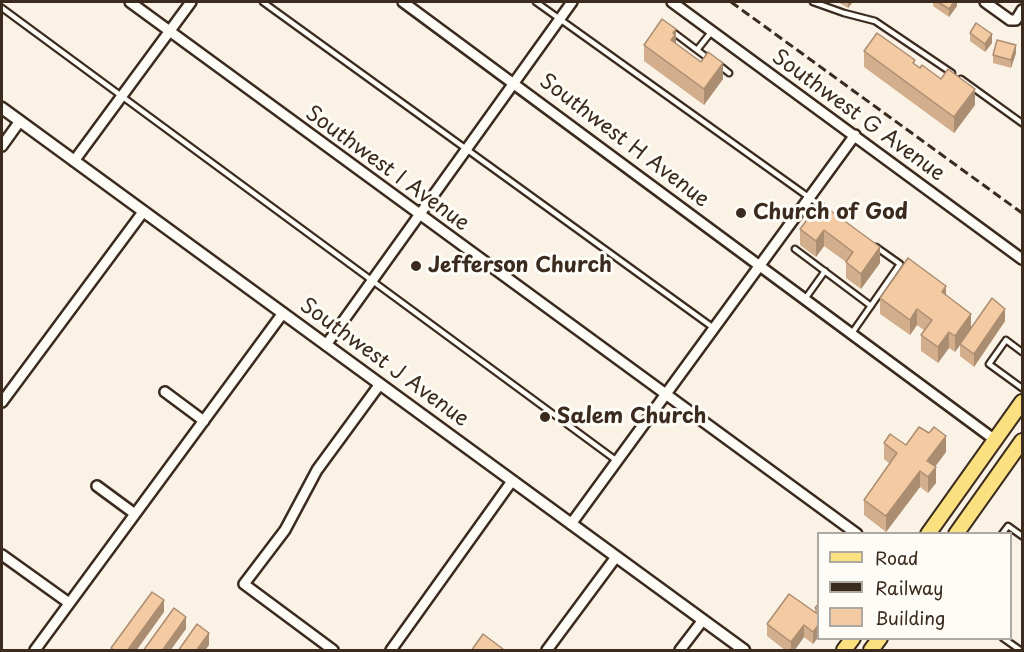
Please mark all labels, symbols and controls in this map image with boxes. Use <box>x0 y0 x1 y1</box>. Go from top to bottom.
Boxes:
street label: Southwest G Avenue <box>767 45 949 187</box>
street label: Southwest H Avenue <box>534 69 714 213</box>
street label: Southwest I Avenue <box>300 101 474 237</box>
place label: Church of God <box>753 200 908 226</box>
marker: Church of God <box>734 206 748 220</box>
place label: Jefferson Church <box>428 253 612 279</box>
marker: Jefferson Church <box>409 259 423 273</box>
street label: Southwest J Avenue <box>295 293 473 433</box>
place label: Salem Church <box>557 404 706 430</box>
marker: Salem Church <box>538 410 552 424</box>
legend <box>817 532 1012 640</box>
text: Road <box>875 544 919 571</box>
text: Railway <box>875 574 943 601</box>
text: Building <box>875 604 945 631</box>

